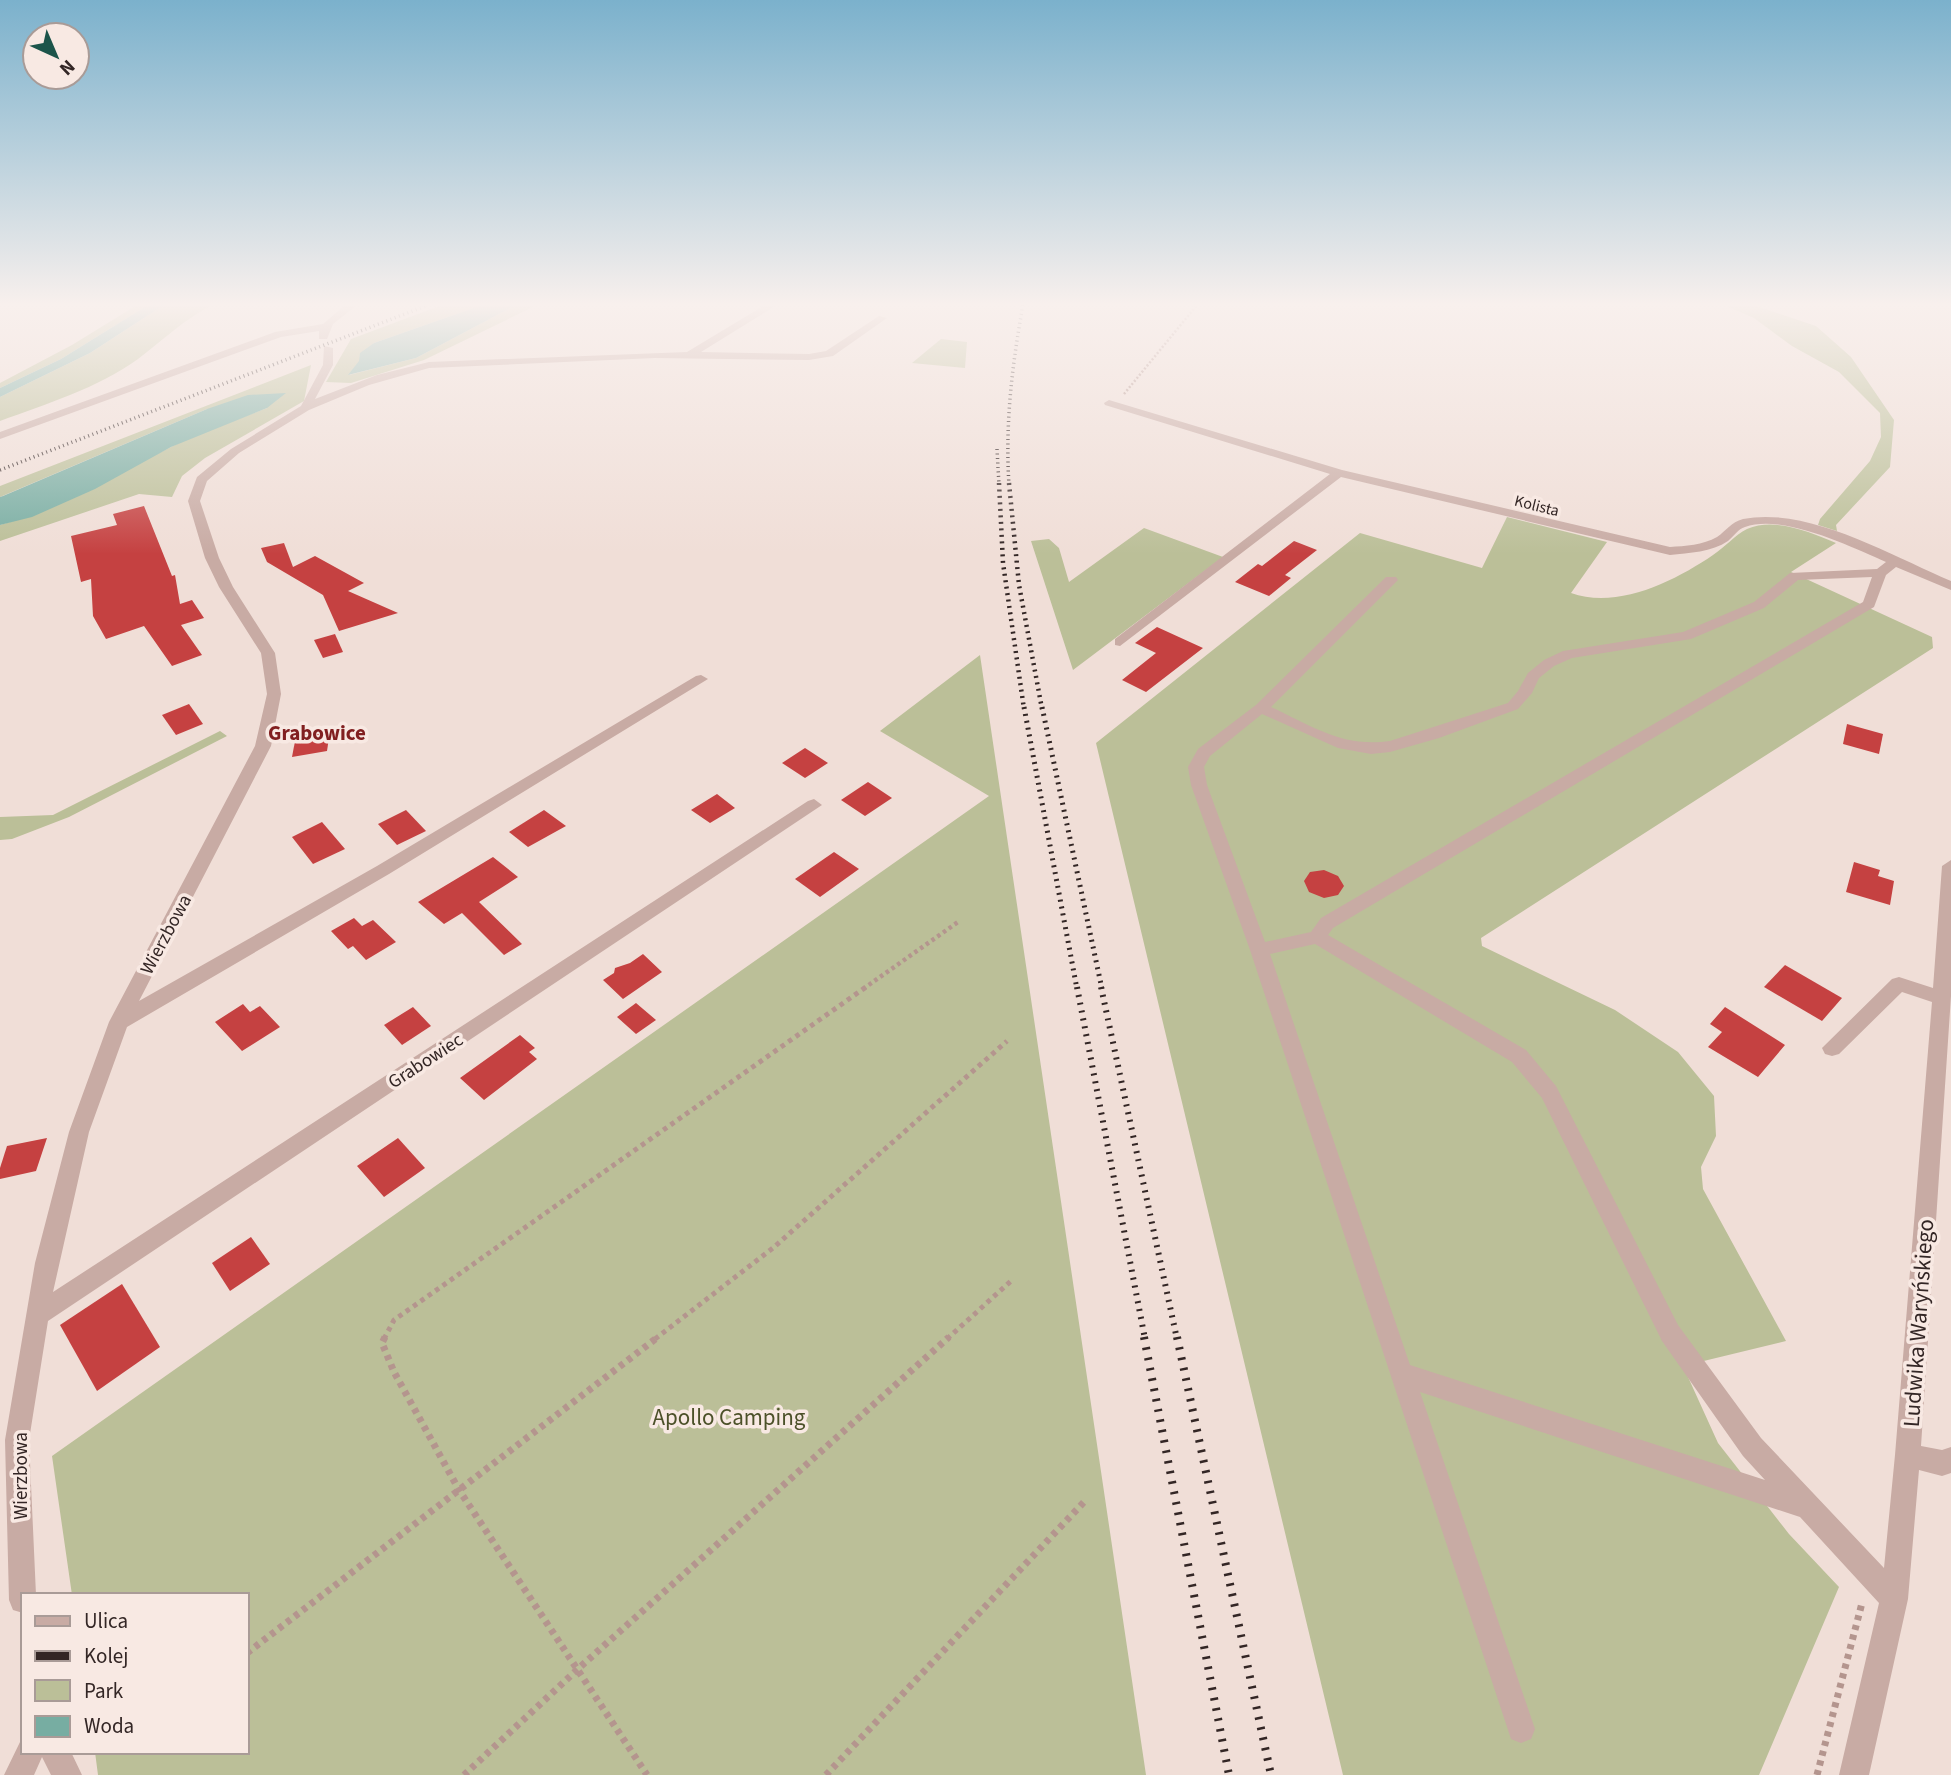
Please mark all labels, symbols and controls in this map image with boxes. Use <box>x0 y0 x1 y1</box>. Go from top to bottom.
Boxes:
north arrow <box>21 21 91 91</box>
text: N <box>53 53 81 81</box>
street label: Kolista <box>1512 490 1561 522</box>
district label: Grabowice <box>268 718 366 748</box>
street label: Wierzbowa <box>134 890 199 980</box>
street label: Grabowiec <box>383 1027 469 1096</box>
street label: Ludwika Waryńskiego <box>1895 1218 1942 1428</box>
park label: Apollo Camping <box>653 1401 806 1434</box>
street label: Wierzbowa <box>8 1432 35 1520</box>
legend <box>21 1593 248 1754</box>
text: Ulica <box>84 1606 128 1636</box>
text: Kolej <box>84 1641 128 1671</box>
text: Park <box>84 1676 124 1706</box>
text: Woda <box>84 1711 134 1741</box>

